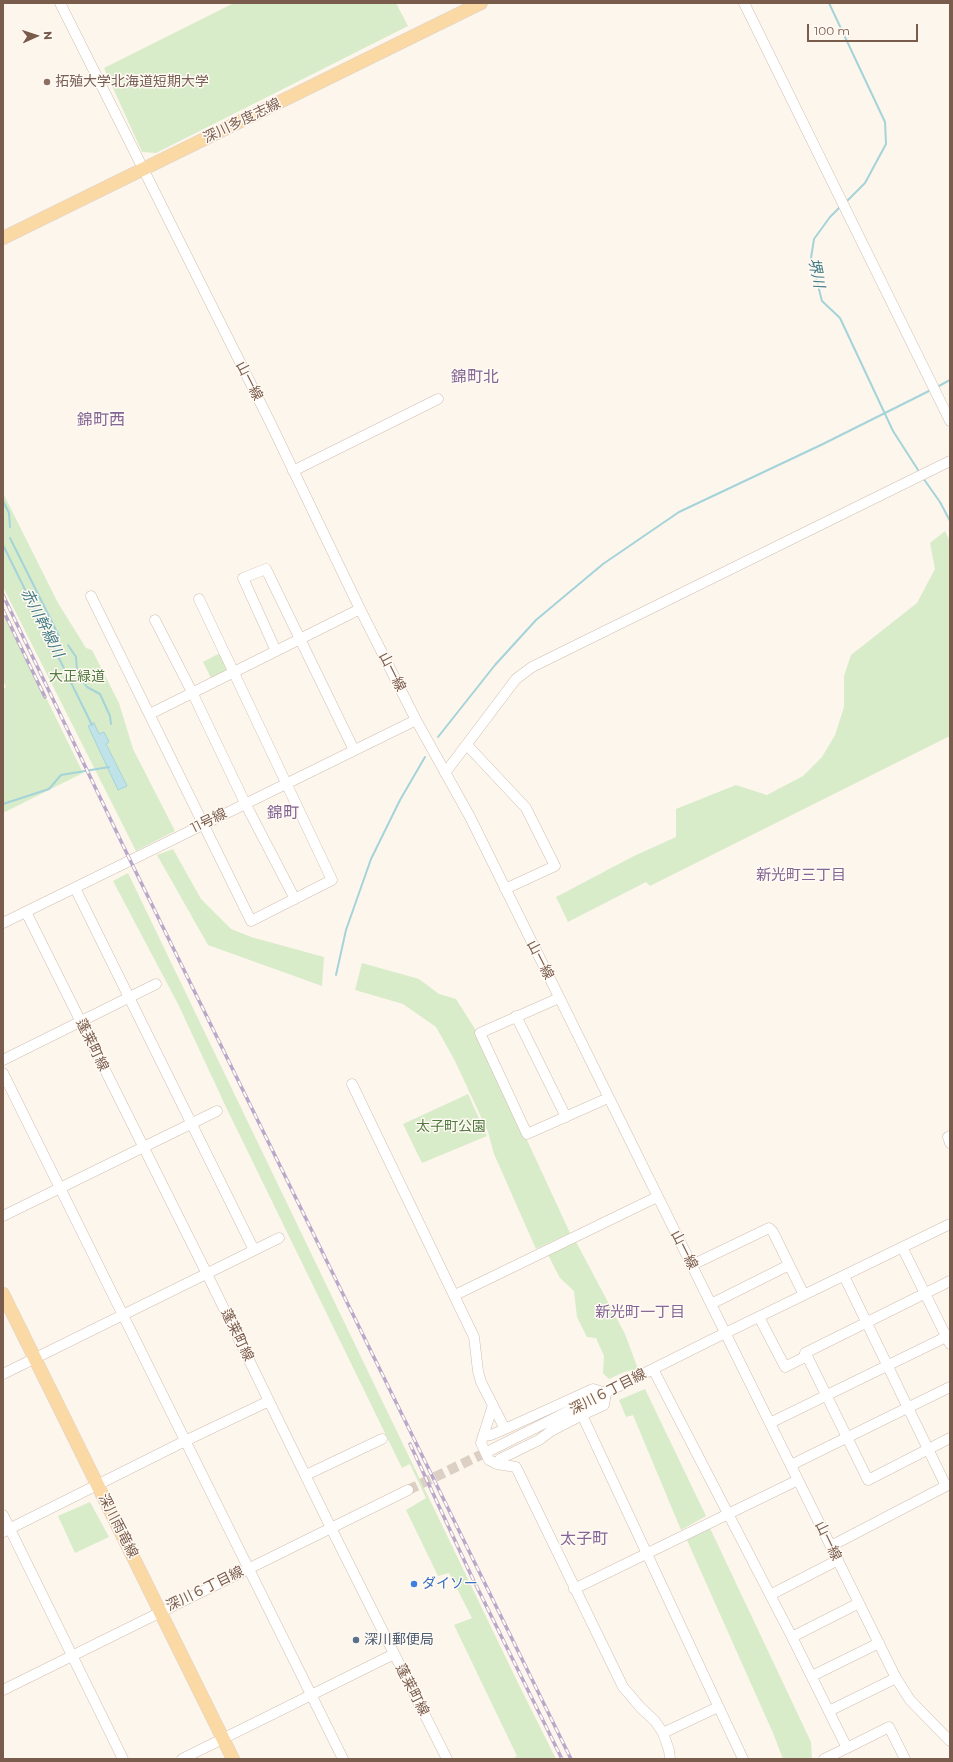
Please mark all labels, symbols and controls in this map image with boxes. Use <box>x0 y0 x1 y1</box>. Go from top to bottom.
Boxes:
north arrow <box>16 16 56 56</box>
scale bar <box>809 16 920 42</box>
text: 100 m <box>814 23 850 38</box>
text: N <box>41 31 55 40</box>
place label: 拓殖大学北海道短期大学 <box>55 74 209 90</box>
marker: 拓殖大学北海道短期大学 <box>42 77 52 87</box>
street label: 深川多度志線 <box>201 95 283 147</box>
water label: 堺川 <box>804 257 828 289</box>
street label: 山一線 <box>232 358 266 404</box>
district label: 錦町北 <box>451 367 499 387</box>
district label: 錦町西 <box>77 410 125 430</box>
water label: 赤川幹線川 <box>17 586 67 660</box>
street label: 山一線 <box>375 649 409 695</box>
park label: 大正緑道 <box>49 669 105 685</box>
district label: 錦町 <box>267 803 299 823</box>
street label: 11号線 <box>188 805 230 837</box>
district label: 新光町三丁目 <box>756 867 846 885</box>
street label: 山一線 <box>523 937 557 983</box>
street label: 蓬莱町線 <box>72 1016 112 1074</box>
park label: 太子町公園 <box>416 1119 486 1135</box>
street label: 山一線 <box>667 1227 701 1273</box>
district label: 新光町一丁目 <box>595 1304 685 1322</box>
street label: 蓬莱町線 <box>217 1306 257 1364</box>
street label: 深川６丁目線 <box>567 1365 649 1419</box>
street label: 深川雨竜線 <box>95 1491 141 1561</box>
street label: 山一線 <box>811 1518 845 1564</box>
district label: 太子町 <box>560 1529 608 1549</box>
street label: 深川６丁目線 <box>164 1563 246 1615</box>
place label: ダイソー <box>422 1576 478 1592</box>
marker: ダイソー <box>409 1579 419 1589</box>
place label: 深川郵便局 <box>364 1632 434 1648</box>
marker: 深川郵便局 <box>351 1635 361 1645</box>
street label: 蓬莱町線 <box>392 1661 432 1719</box>

